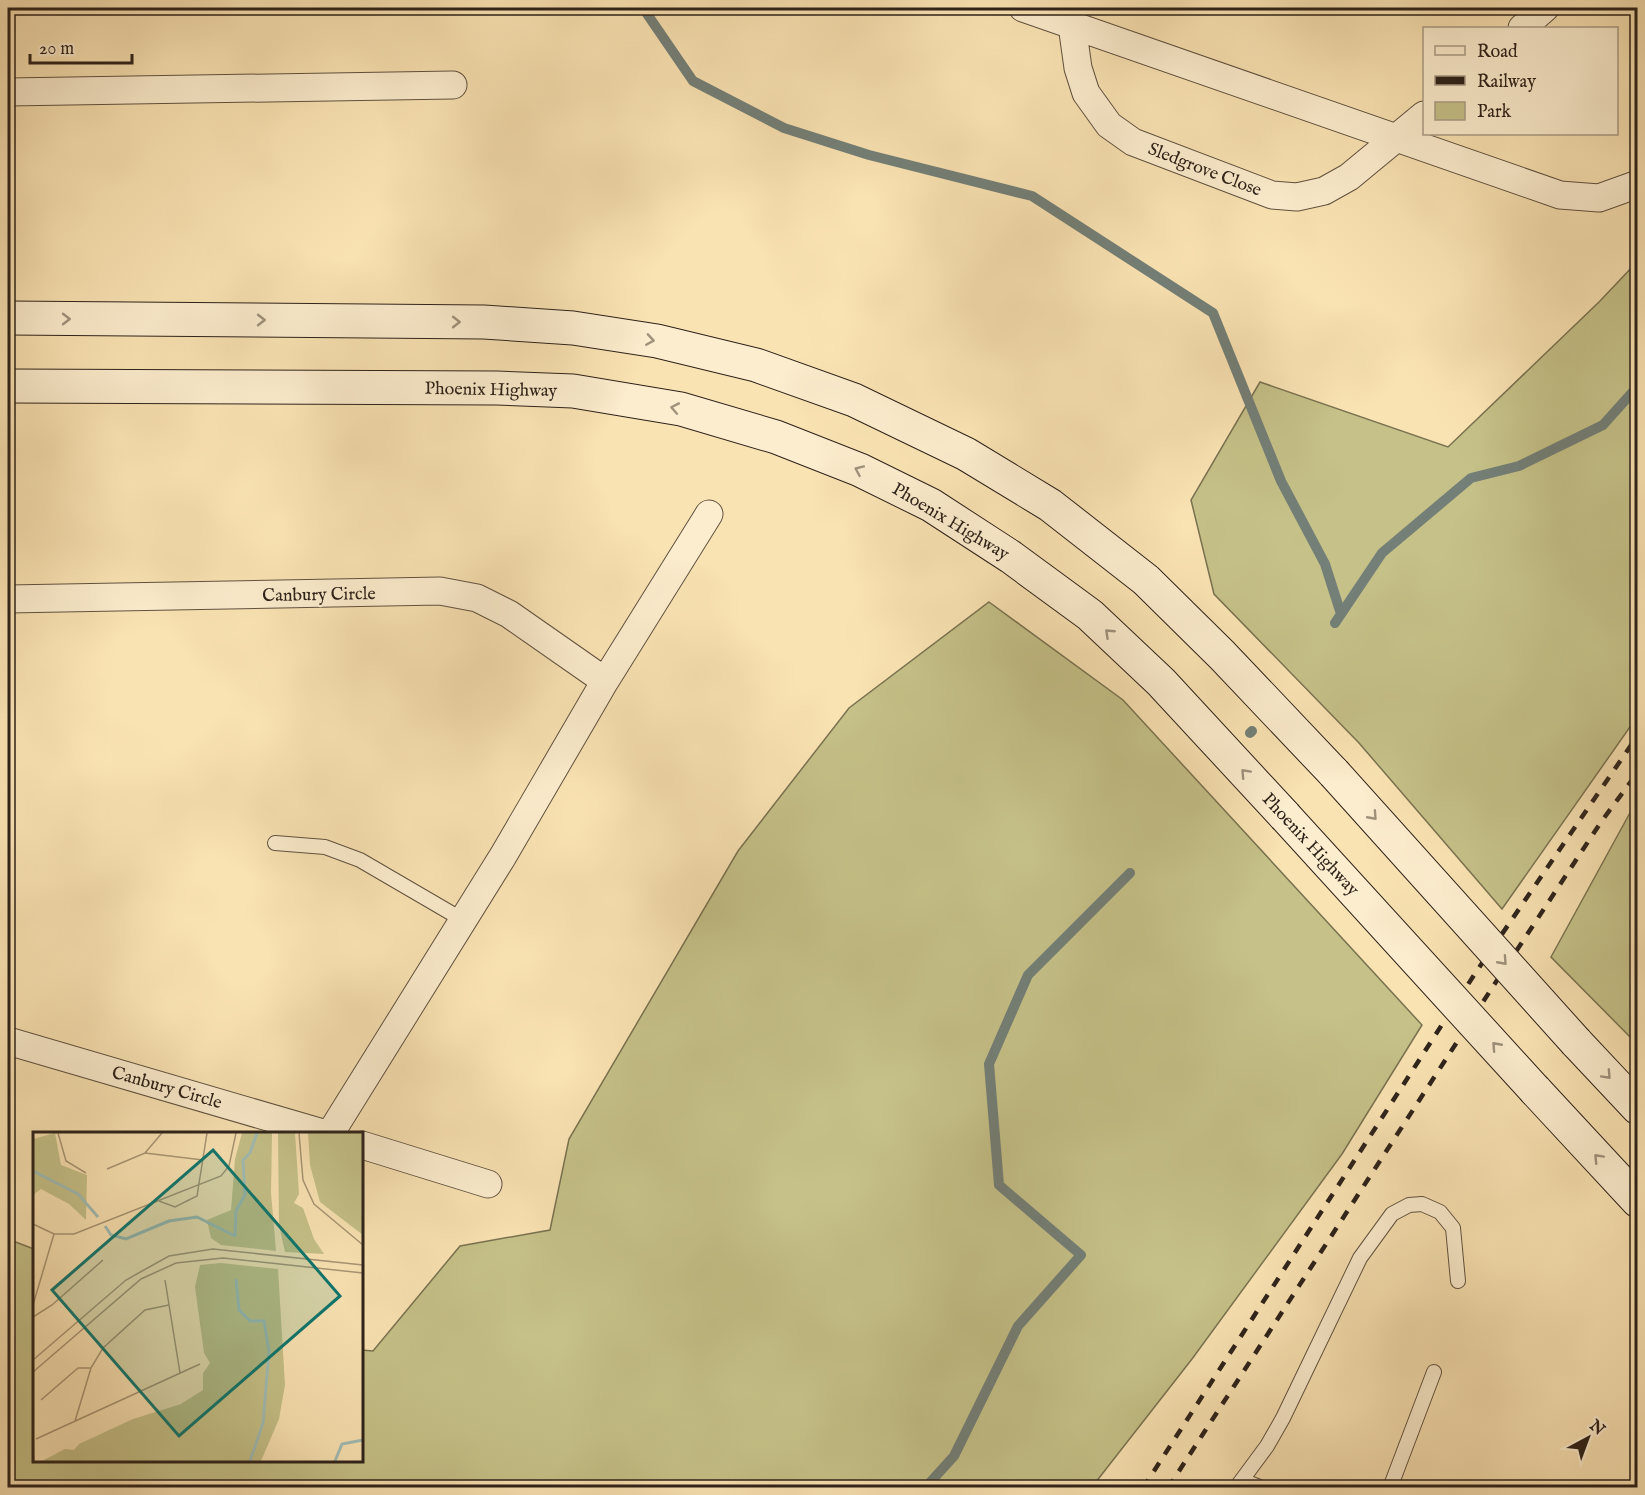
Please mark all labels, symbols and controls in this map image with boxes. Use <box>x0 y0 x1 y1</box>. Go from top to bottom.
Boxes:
scale bar <box>30 27 132 65</box>
legend <box>1423 27 1618 135</box>
text: 20 m <box>39 38 74 61</box>
text: Road <box>1477 41 1518 64</box>
text: Railway <box>1477 71 1536 94</box>
text: Park <box>1477 101 1512 124</box>
street label: Sledgrove Close <box>1144 138 1265 203</box>
one-way arrow <box>61 313 70 325</box>
one-way arrow <box>256 314 265 326</box>
one-way arrow <box>451 315 460 328</box>
one-way arrow <box>645 333 655 345</box>
street label: Phoenix Highway <box>424 378 558 403</box>
one-way arrow <box>670 402 680 415</box>
one-way arrow <box>855 465 866 477</box>
street label: Phoenix Highway <box>887 478 1013 566</box>
street label: Canbury Circle <box>262 583 376 608</box>
one-way arrow <box>1106 630 1117 641</box>
one-way arrow <box>1241 769 1252 780</box>
street label: Phoenix Highway <box>1256 789 1364 901</box>
one-way arrow <box>1366 810 1377 820</box>
one-way arrow <box>1496 954 1507 965</box>
one-way arrow <box>1492 1043 1503 1053</box>
street label: Canbury Circle <box>109 1062 224 1115</box>
one-way arrow <box>1600 1068 1611 1079</box>
inset map <box>33 1132 363 1462</box>
one-way arrow <box>1594 1154 1605 1164</box>
north arrow <box>1558 1408 1618 1468</box>
text: N <box>1584 1415 1608 1440</box>

